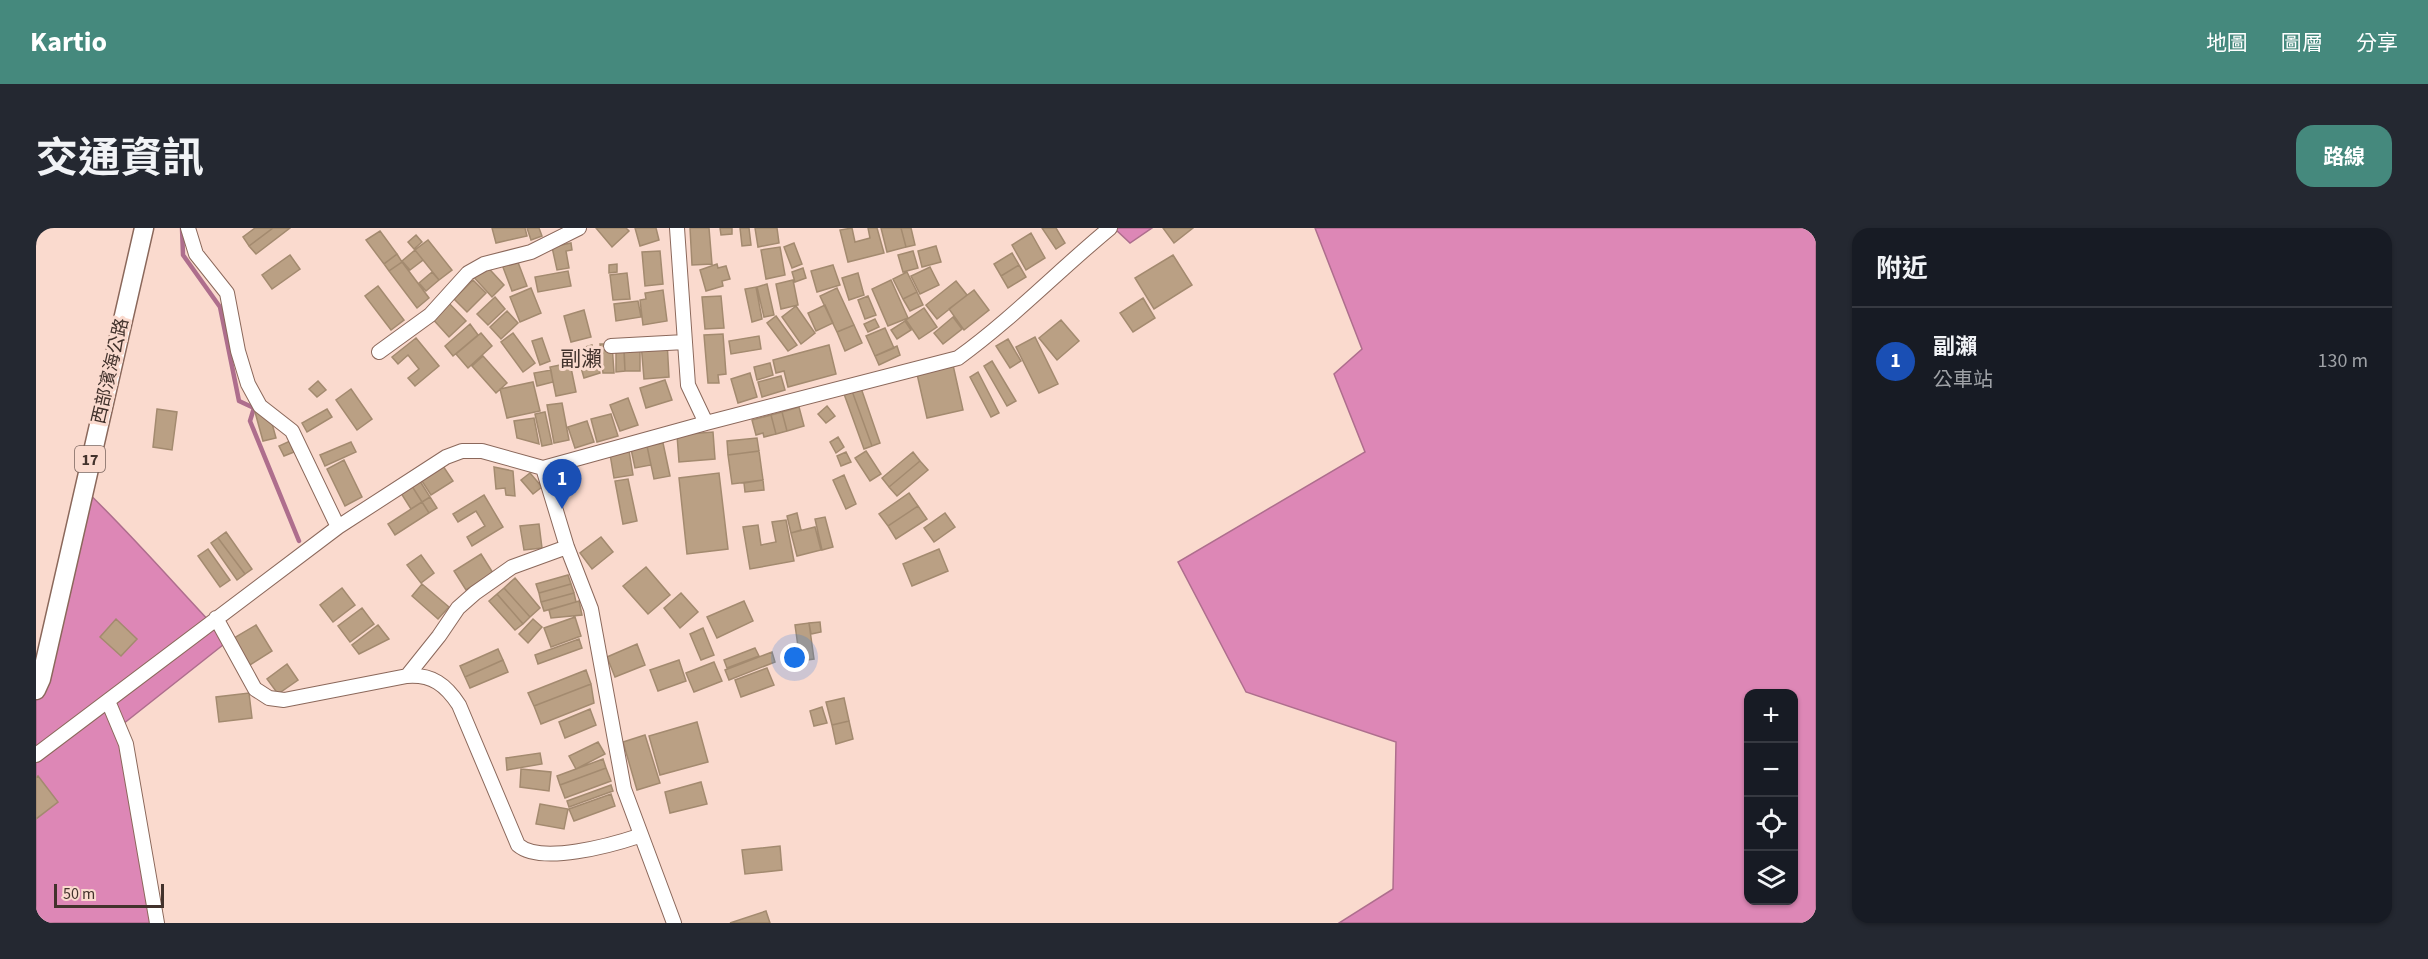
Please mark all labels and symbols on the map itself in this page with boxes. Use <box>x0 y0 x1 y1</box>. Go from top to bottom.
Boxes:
street label: 西部濱海公路 <box>86 316 135 427</box>
district label: 副瀨 <box>560 344 602 374</box>
road number: 17 <box>75 446 105 472</box>
pin: 1 <box>542 460 582 509</box>
your location <box>780 643 809 672</box>
scale bar <box>54 881 164 908</box>

